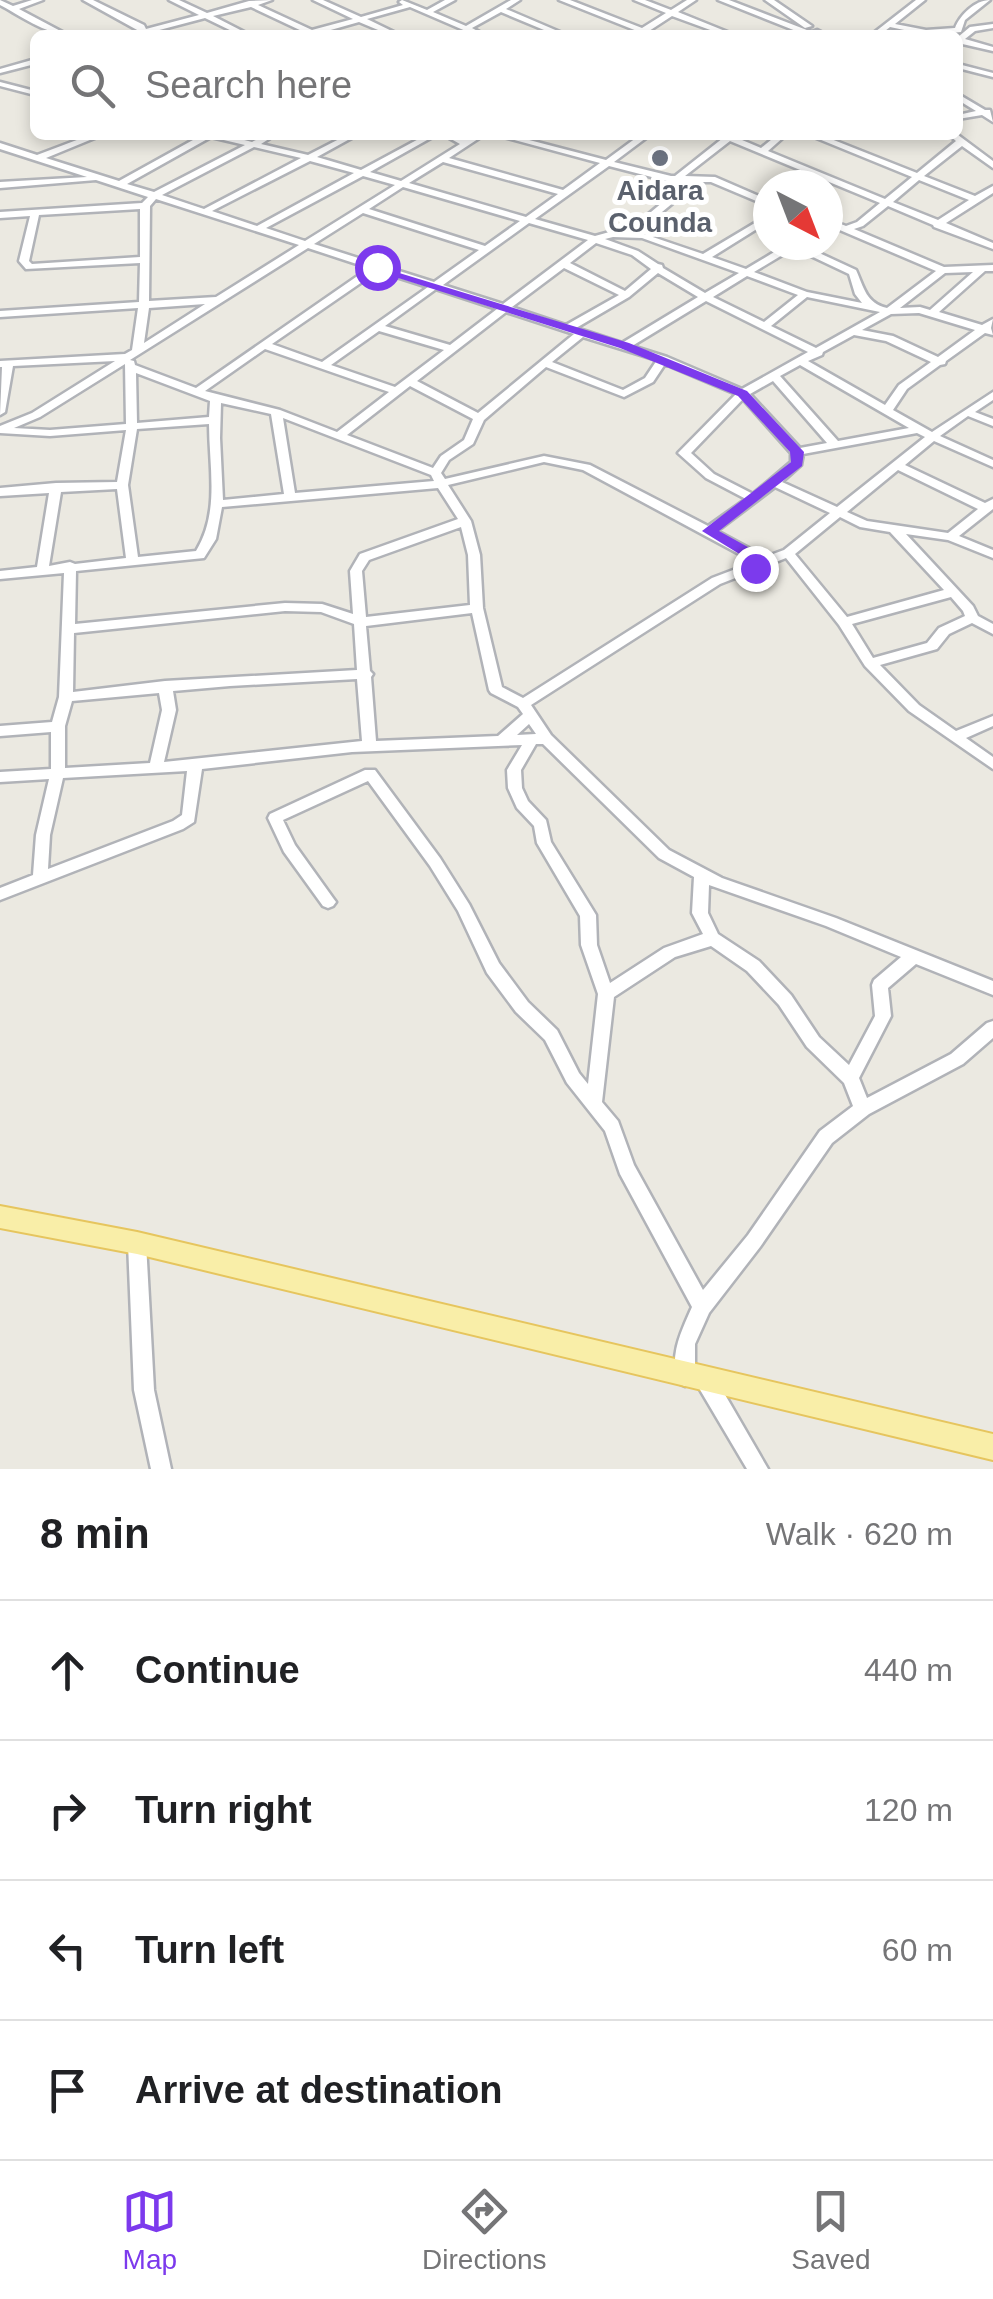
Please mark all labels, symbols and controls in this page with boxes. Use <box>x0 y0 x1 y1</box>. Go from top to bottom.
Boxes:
search box <box>30 30 963 140</box>
icon: search <box>65 58 120 113</box>
text: Search here <box>145 64 352 106</box>
marker: Aidara Counda <box>649 147 671 169</box>
north arrow <box>753 170 843 260</box>
place label: Aidara Counda <box>608 175 713 238</box>
route start <box>355 245 401 291</box>
route end <box>733 546 779 592</box>
text: 8 min <box>40 1510 150 1557</box>
text: Walk · 620 m <box>766 1516 953 1552</box>
icon: ahead <box>40 1643 95 1698</box>
text: Continue <box>135 1649 300 1691</box>
text: 440 m <box>864 1652 953 1688</box>
icon: right <box>40 1783 95 1838</box>
text: Turn right <box>135 1789 312 1831</box>
text: 120 m <box>864 1792 953 1828</box>
icon: left <box>40 1923 95 1978</box>
text: Turn left <box>135 1929 284 1971</box>
text: 60 m <box>882 1932 953 1968</box>
icon: arrive <box>40 2063 95 2118</box>
text: Arrive at destination <box>135 2069 502 2111</box>
tab: Map <box>122 2184 177 2276</box>
tab: Directions <box>422 2184 547 2276</box>
tab: Saved <box>791 2184 871 2276</box>

